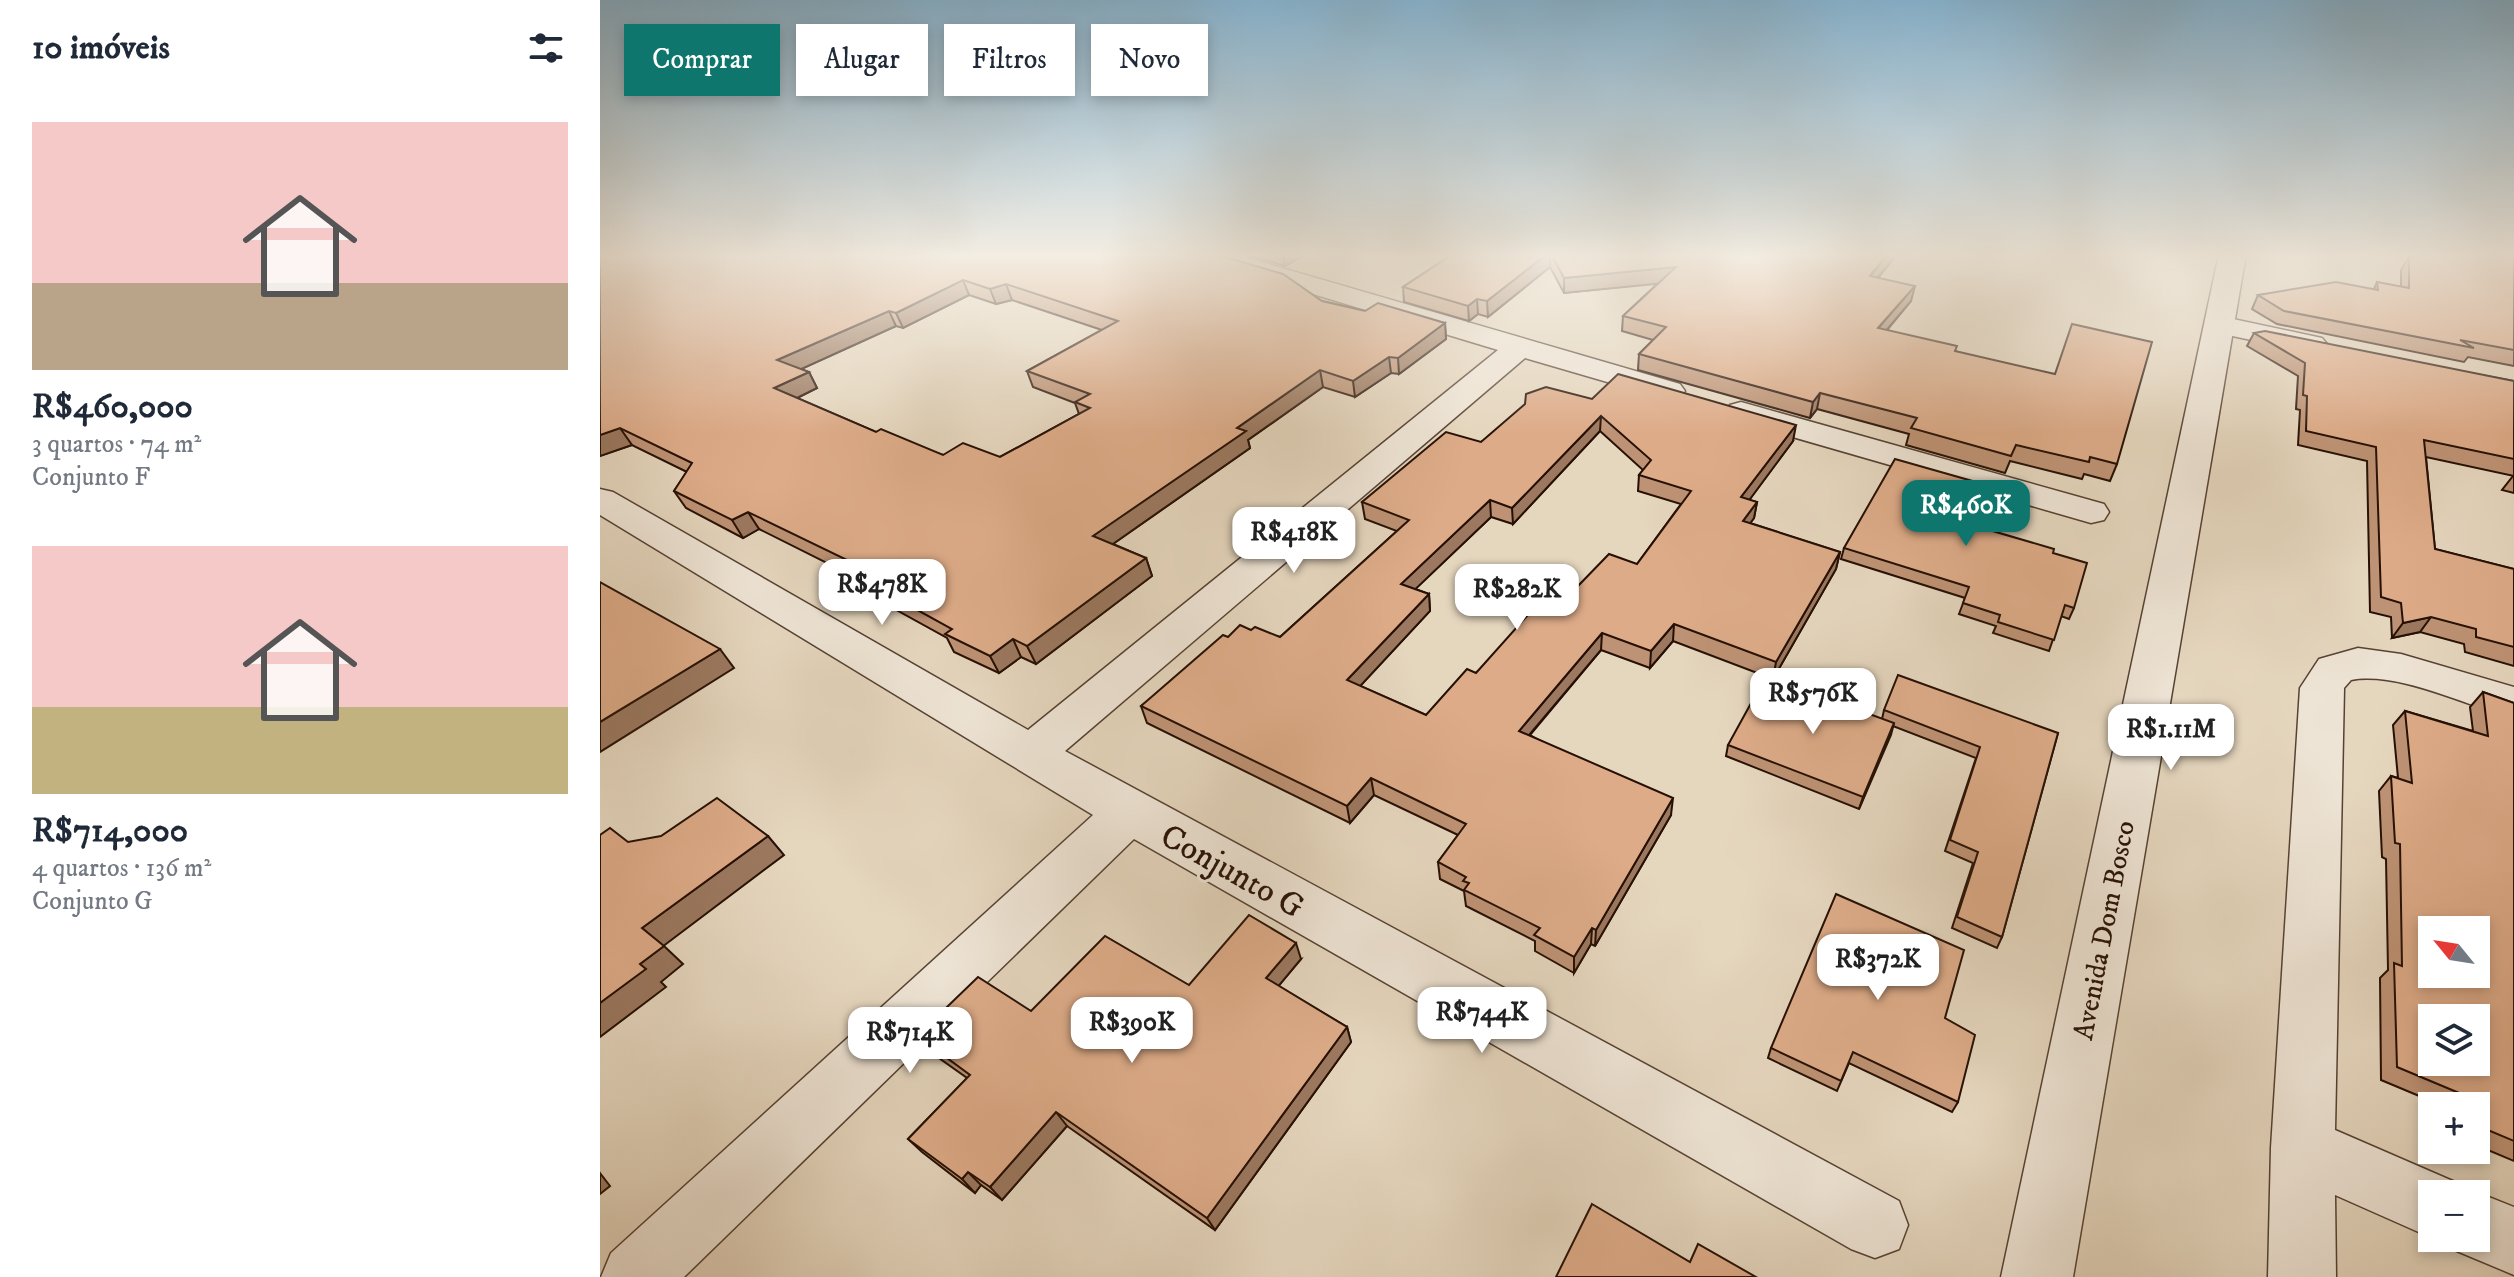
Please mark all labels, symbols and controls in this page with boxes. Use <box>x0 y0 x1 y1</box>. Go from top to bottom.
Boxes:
chip: Comprar <box>624 24 780 96</box>
chip: Alugar <box>796 24 928 96</box>
chip: Filtros <box>944 24 1075 96</box>
chip: Novo <box>1091 24 1208 96</box>
icon: filters <box>524 26 568 70</box>
text: 10 imóveis <box>32 27 170 69</box>
icon: home <box>228 174 372 318</box>
text: R$460,000 <box>32 386 193 428</box>
text: 3 quartos · 74 m² <box>32 428 201 461</box>
text: Conjunto F <box>32 461 150 494</box>
pin: R$460K <box>1901 480 2031 548</box>
text: R$460K <box>1920 489 2012 522</box>
pin: R$418K <box>1229 507 1359 575</box>
text: R$418K <box>1250 516 1338 549</box>
pin: R$478K <box>817 559 947 627</box>
pin: R$282K <box>1452 564 1582 632</box>
text: R$478K <box>837 568 927 601</box>
text: R$282K <box>1473 573 1561 606</box>
icon: home <box>228 598 372 742</box>
pin: R$576K <box>1748 668 1878 736</box>
text: R$576K <box>1768 677 1858 710</box>
pin: R$1.11M <box>2097 704 2245 772</box>
text: R$1.11M <box>2126 713 2216 746</box>
text: R$714,000 <box>32 810 188 852</box>
street label: Conjunto G <box>1153 815 1311 928</box>
street label: Avenida Dom Bosco <box>2066 818 2143 1043</box>
text: 4 quartos · 136 m² <box>32 852 211 885</box>
text: Conjunto G <box>32 885 153 918</box>
north arrow <box>2418 916 2490 988</box>
map controls <box>2418 916 2490 1252</box>
pin: R$372K <box>1813 934 1943 1002</box>
text: R$372K <box>1835 943 1921 976</box>
pin: R$744K <box>1417 987 1547 1055</box>
text: R$744K <box>1436 996 1528 1029</box>
pin: R$390K <box>1067 997 1197 1065</box>
button: layers <box>2418 1004 2490 1076</box>
text: R$390K <box>1089 1006 1175 1039</box>
pin: R$714K <box>845 1007 975 1075</box>
text: R$714K <box>866 1016 954 1049</box>
button: + <box>2418 1092 2490 1164</box>
button: − <box>2418 1180 2490 1252</box>

